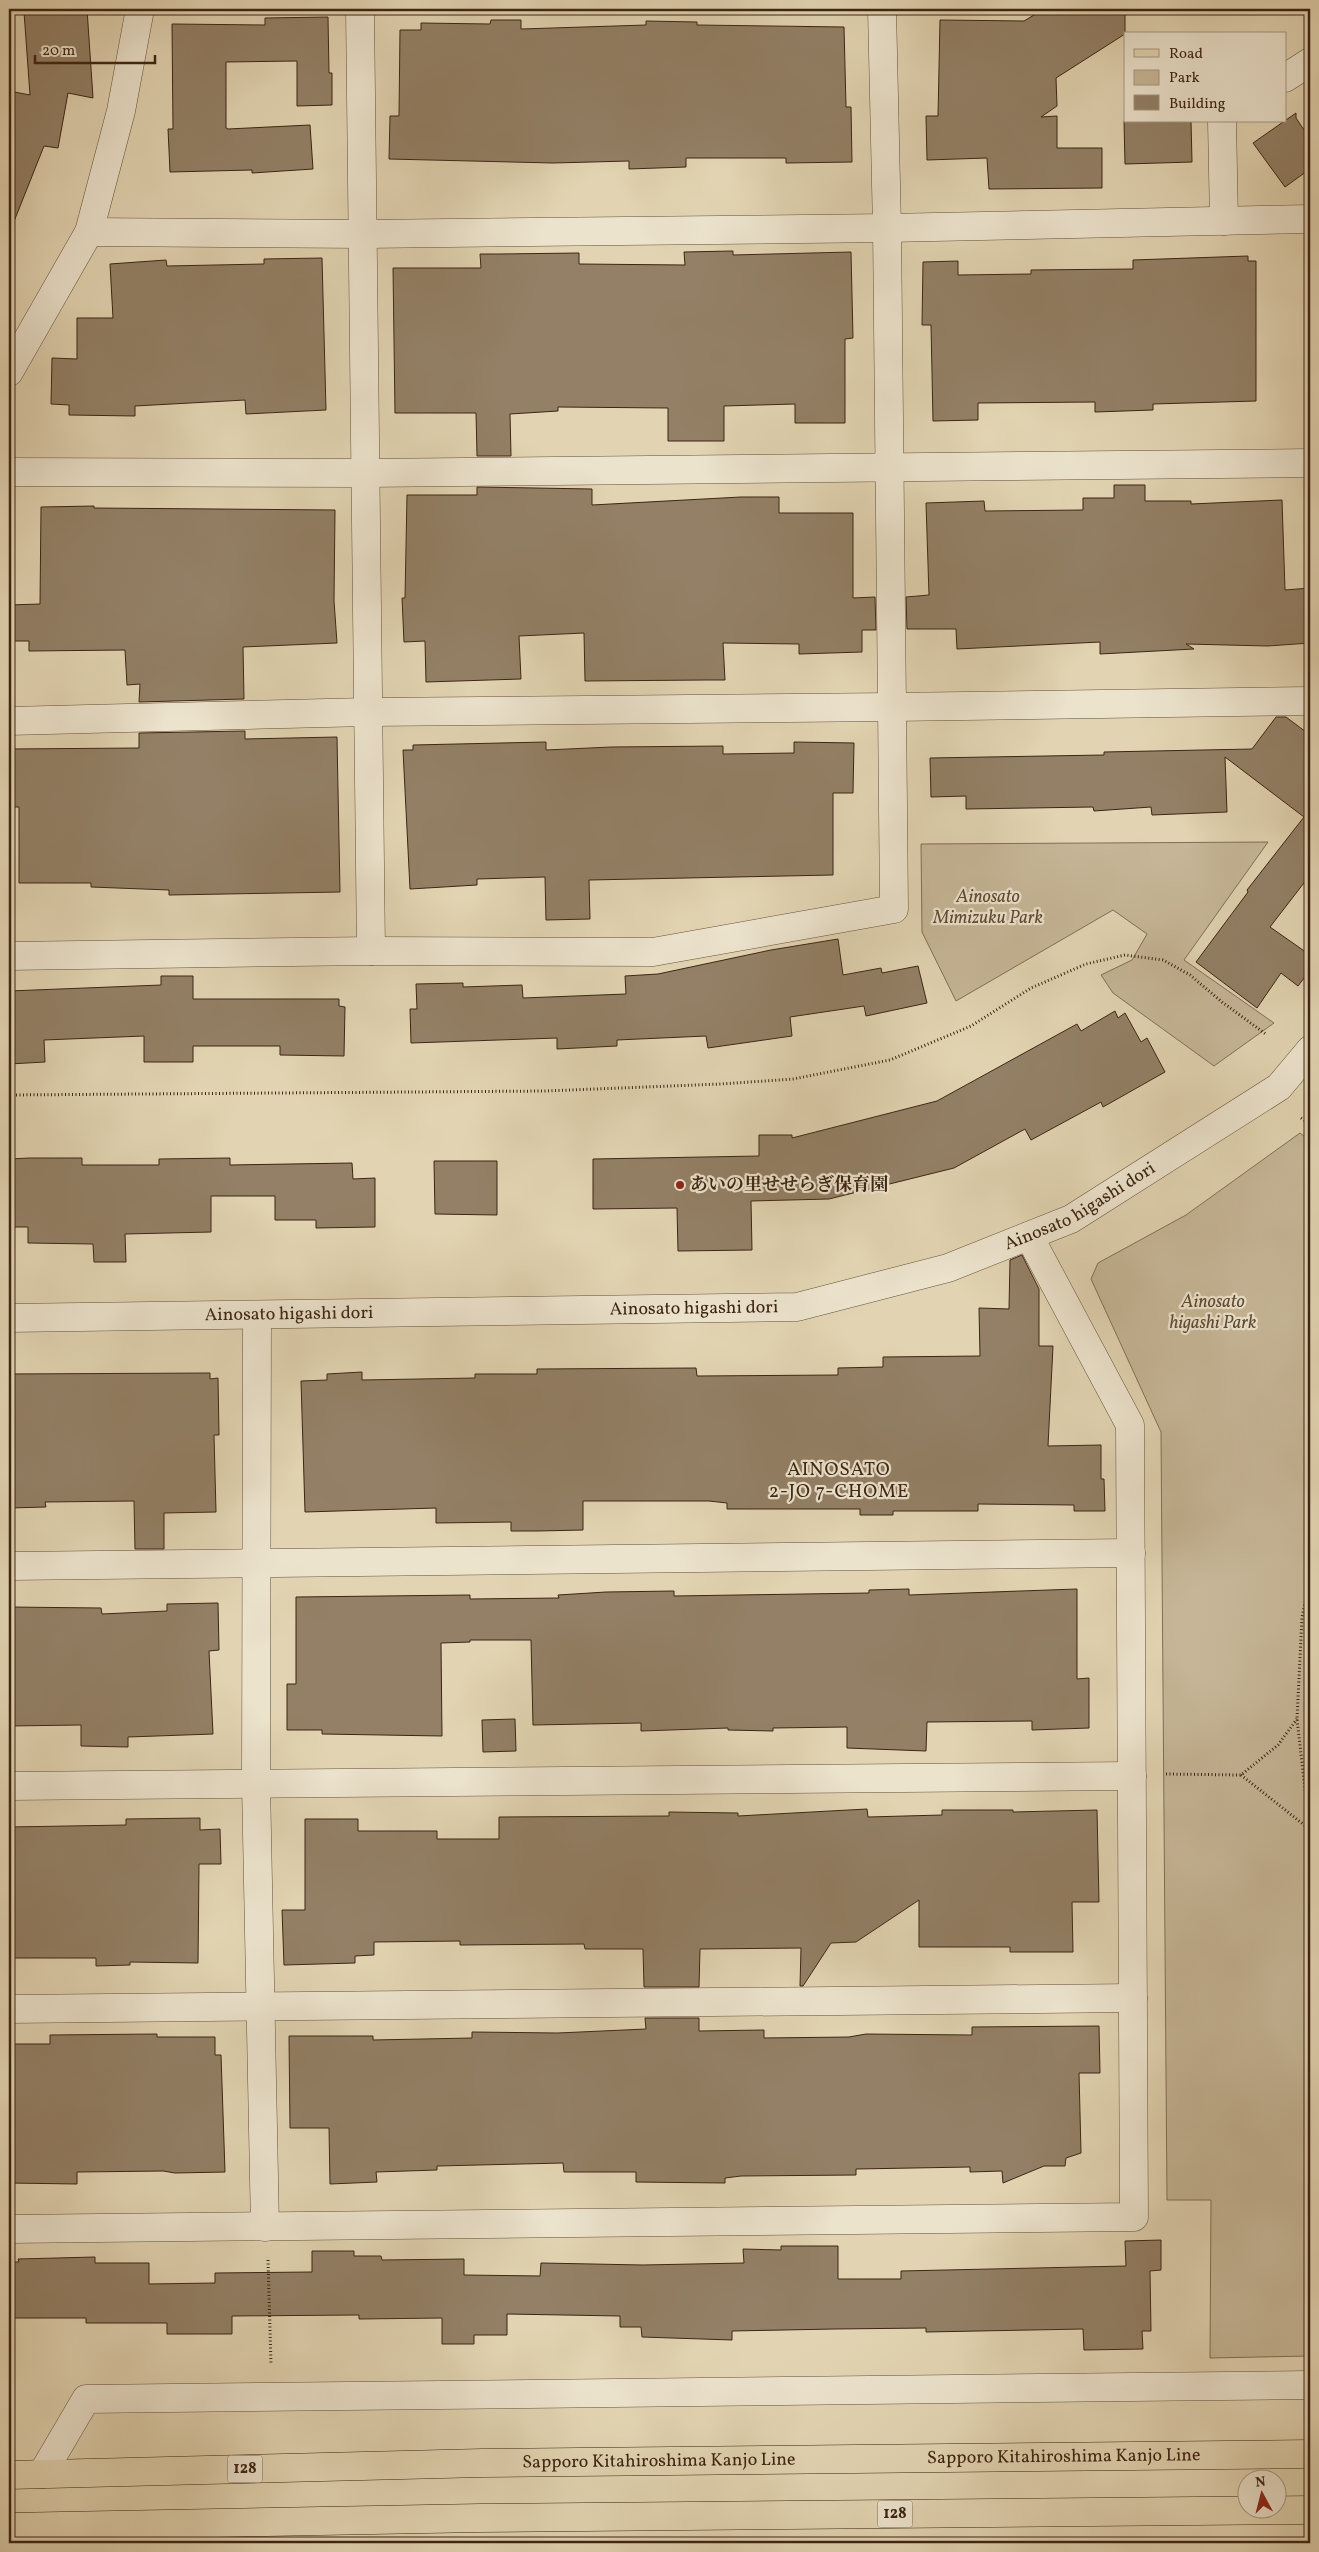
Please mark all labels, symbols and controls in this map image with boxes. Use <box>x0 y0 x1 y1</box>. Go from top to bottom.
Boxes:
scale bar <box>35 32 155 64</box>
legend <box>1124 32 1286 122</box>
text: 20 m <box>42 41 75 62</box>
text: Road <box>1169 44 1203 65</box>
text: Park <box>1169 68 1200 89</box>
text: Building <box>1169 94 1226 115</box>
park label: Ainosato Mimizuku Park <box>932 885 1043 931</box>
street label: Ainosato higashi dori <box>1001 1156 1160 1257</box>
place label: あいの里せせらぎ保育園 <box>690 1173 888 1198</box>
marker: あいの里せせらぎ保育園 <box>674 1179 686 1191</box>
park label: Ainosato higashi Park <box>1170 1290 1256 1336</box>
street label: Ainosato higashi dori <box>609 1295 778 1322</box>
street label: Ainosato higashi dori <box>204 1300 373 1328</box>
district label: AINOSATO 2-JO 7-CHOME <box>769 1457 909 1505</box>
street label: Sapporo Kitahiroshima Kanjo Line <box>927 2443 1201 2471</box>
street label: Sapporo Kitahiroshima Kanjo Line <box>522 2447 796 2475</box>
road number: 128 <box>228 2456 262 2482</box>
north arrow <box>1236 2470 1286 2520</box>
text: N <box>1254 2473 1267 2493</box>
road number: 128 <box>878 2500 912 2528</box>

